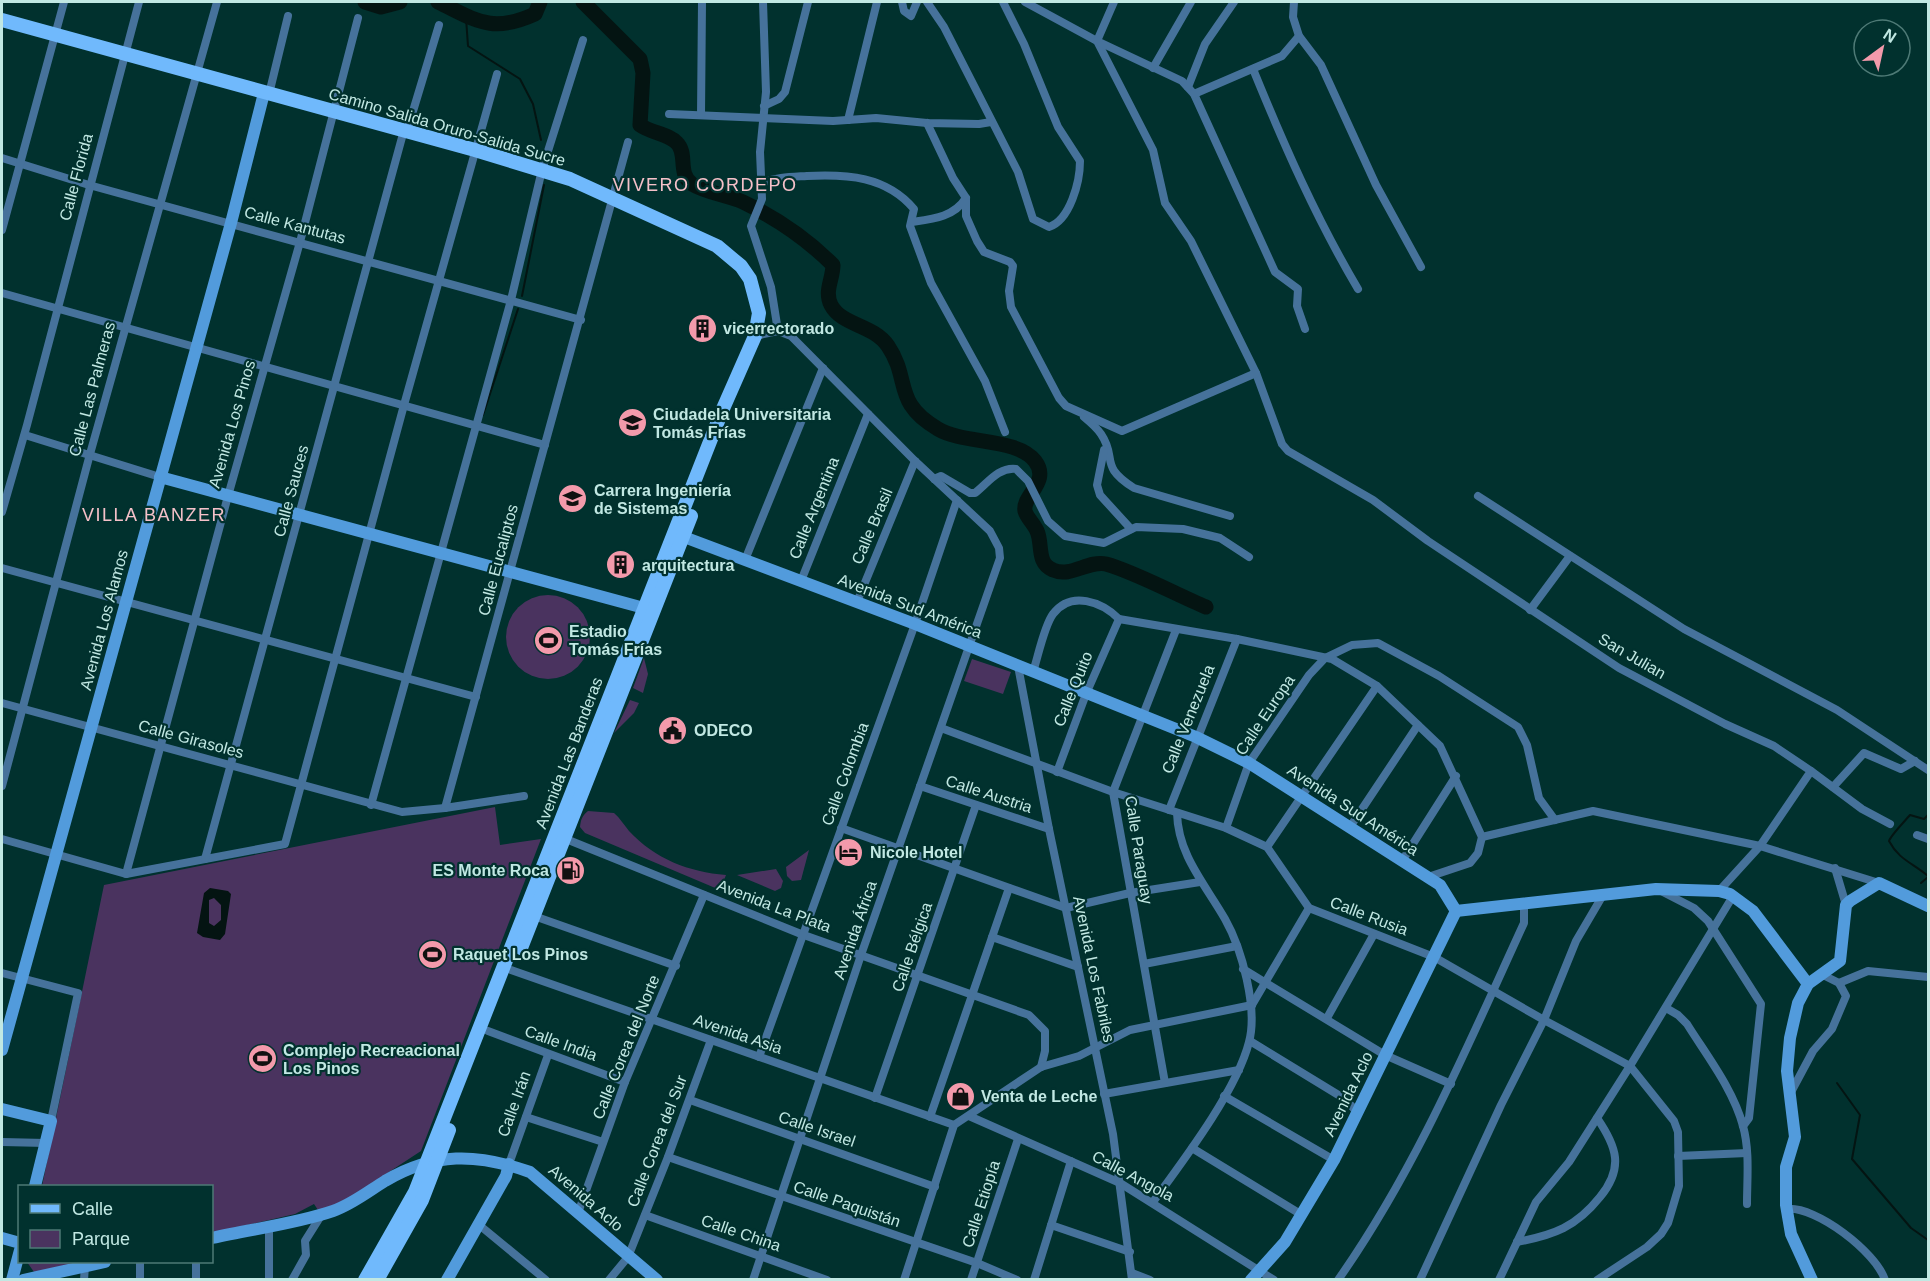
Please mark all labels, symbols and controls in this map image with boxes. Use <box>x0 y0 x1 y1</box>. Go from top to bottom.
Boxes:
north arrow <box>1852 18 1912 78</box>
text: N <box>1880 26 1899 46</box>
street label: Camino Salida Oruro-Salida Sucre <box>327 85 567 169</box>
street label: Calle Florida <box>56 131 96 223</box>
district label: VIVERO CORDEPO <box>612 175 798 195</box>
street label: Calle Kantutas <box>243 203 347 247</box>
building icon: vicerrectorado <box>686 312 718 344</box>
street label: Calle Las Palmeras <box>66 320 118 458</box>
place label: vicerrectorado <box>723 320 834 337</box>
street label: Avenida Los Pinos <box>206 358 258 490</box>
place label: Ciudadela Universitaria Tomás Frías <box>653 406 831 441</box>
school or university icon: Ciudadela Universitaria Tomás Frías <box>616 407 648 439</box>
street label: Calle Sauces <box>271 443 311 539</box>
street label: Calle Argentina <box>786 454 842 561</box>
place label: Carrera Ingeniería de Sistemas <box>594 482 731 517</box>
school or university icon: Carrera Ingeniería de Sistemas <box>557 483 589 515</box>
street label: Calle Brasil <box>848 485 896 567</box>
street label: Calle Eucaliptos <box>475 502 521 618</box>
district label: VILLA BANZER <box>82 505 226 525</box>
street label: Avenida Los Alamos <box>77 548 131 692</box>
building icon: arquitectura <box>605 549 637 581</box>
place label: arquitectura <box>642 557 735 574</box>
street label: Avenida Sud América <box>836 571 984 641</box>
place label: Estadio Tomás Frías <box>569 623 662 658</box>
sports icon: Estadio Tomás Frías <box>532 624 564 656</box>
street label: San Julian <box>1595 630 1669 682</box>
street label: Calle Quito <box>1050 649 1096 729</box>
street label: Calle Venezuela <box>1158 662 1218 776</box>
street label: Calle Europa <box>1232 672 1298 758</box>
street label: Avenida Las Banderas <box>532 675 606 831</box>
public building icon: ODECO <box>657 714 689 746</box>
street label: Calle Girasoles <box>136 717 246 761</box>
street label: Calle Colombia <box>818 720 872 828</box>
place label: ODECO <box>694 722 753 739</box>
street label: Avenida Sud América <box>1284 761 1422 859</box>
street label: Calle Austria <box>944 772 1034 816</box>
street label: Calle Paraguay <box>1122 795 1156 905</box>
hotel icon: Nicole Hotel <box>833 836 865 868</box>
place label: Nicole Hotel <box>870 844 962 861</box>
fuel station icon: ES Monte Roca <box>554 854 586 886</box>
place label: ES Monte Roca <box>433 862 549 879</box>
street label: Avenida La Plata <box>715 876 833 936</box>
street label: Avenida África <box>829 878 880 981</box>
street label: Calle Rusia <box>1328 893 1410 939</box>
street label: Avenida Los Fabriles <box>1070 894 1118 1044</box>
street label: Calle Bélgica <box>889 900 935 994</box>
sports icon: Raquet Los Pinos <box>416 938 448 970</box>
place label: Raquet Los Pinos <box>453 946 588 963</box>
street label: Calle Corea del Norte <box>589 972 663 1122</box>
street label: Avenida Asia <box>692 1011 784 1057</box>
street label: Calle India <box>523 1022 600 1064</box>
place label: Complejo Recreacional Los Pinos <box>283 1042 460 1077</box>
sports icon: Complejo Recreacional Los Pinos <box>246 1043 278 1075</box>
street label: Avenida Aclo <box>1320 1049 1376 1139</box>
street label: Calle Irán <box>494 1069 534 1139</box>
street label: Calle Corea del Sur <box>624 1072 690 1209</box>
shop icon: Venta de Leche <box>944 1080 976 1112</box>
place label: Venta de Leche <box>981 1088 1098 1105</box>
street label: Calle Israel <box>776 1108 858 1150</box>
street label: Calle Angola <box>1089 1147 1177 1205</box>
street label: Calle Etiopía <box>959 1158 1003 1250</box>
street label: Avenida Aclo <box>546 1161 626 1235</box>
street label: Calle Paquistán <box>791 1178 903 1230</box>
legend <box>18 1185 213 1263</box>
text: Calle <box>72 1199 113 1219</box>
street label: Calle China <box>699 1211 783 1255</box>
text: Parque <box>72 1229 130 1249</box>

